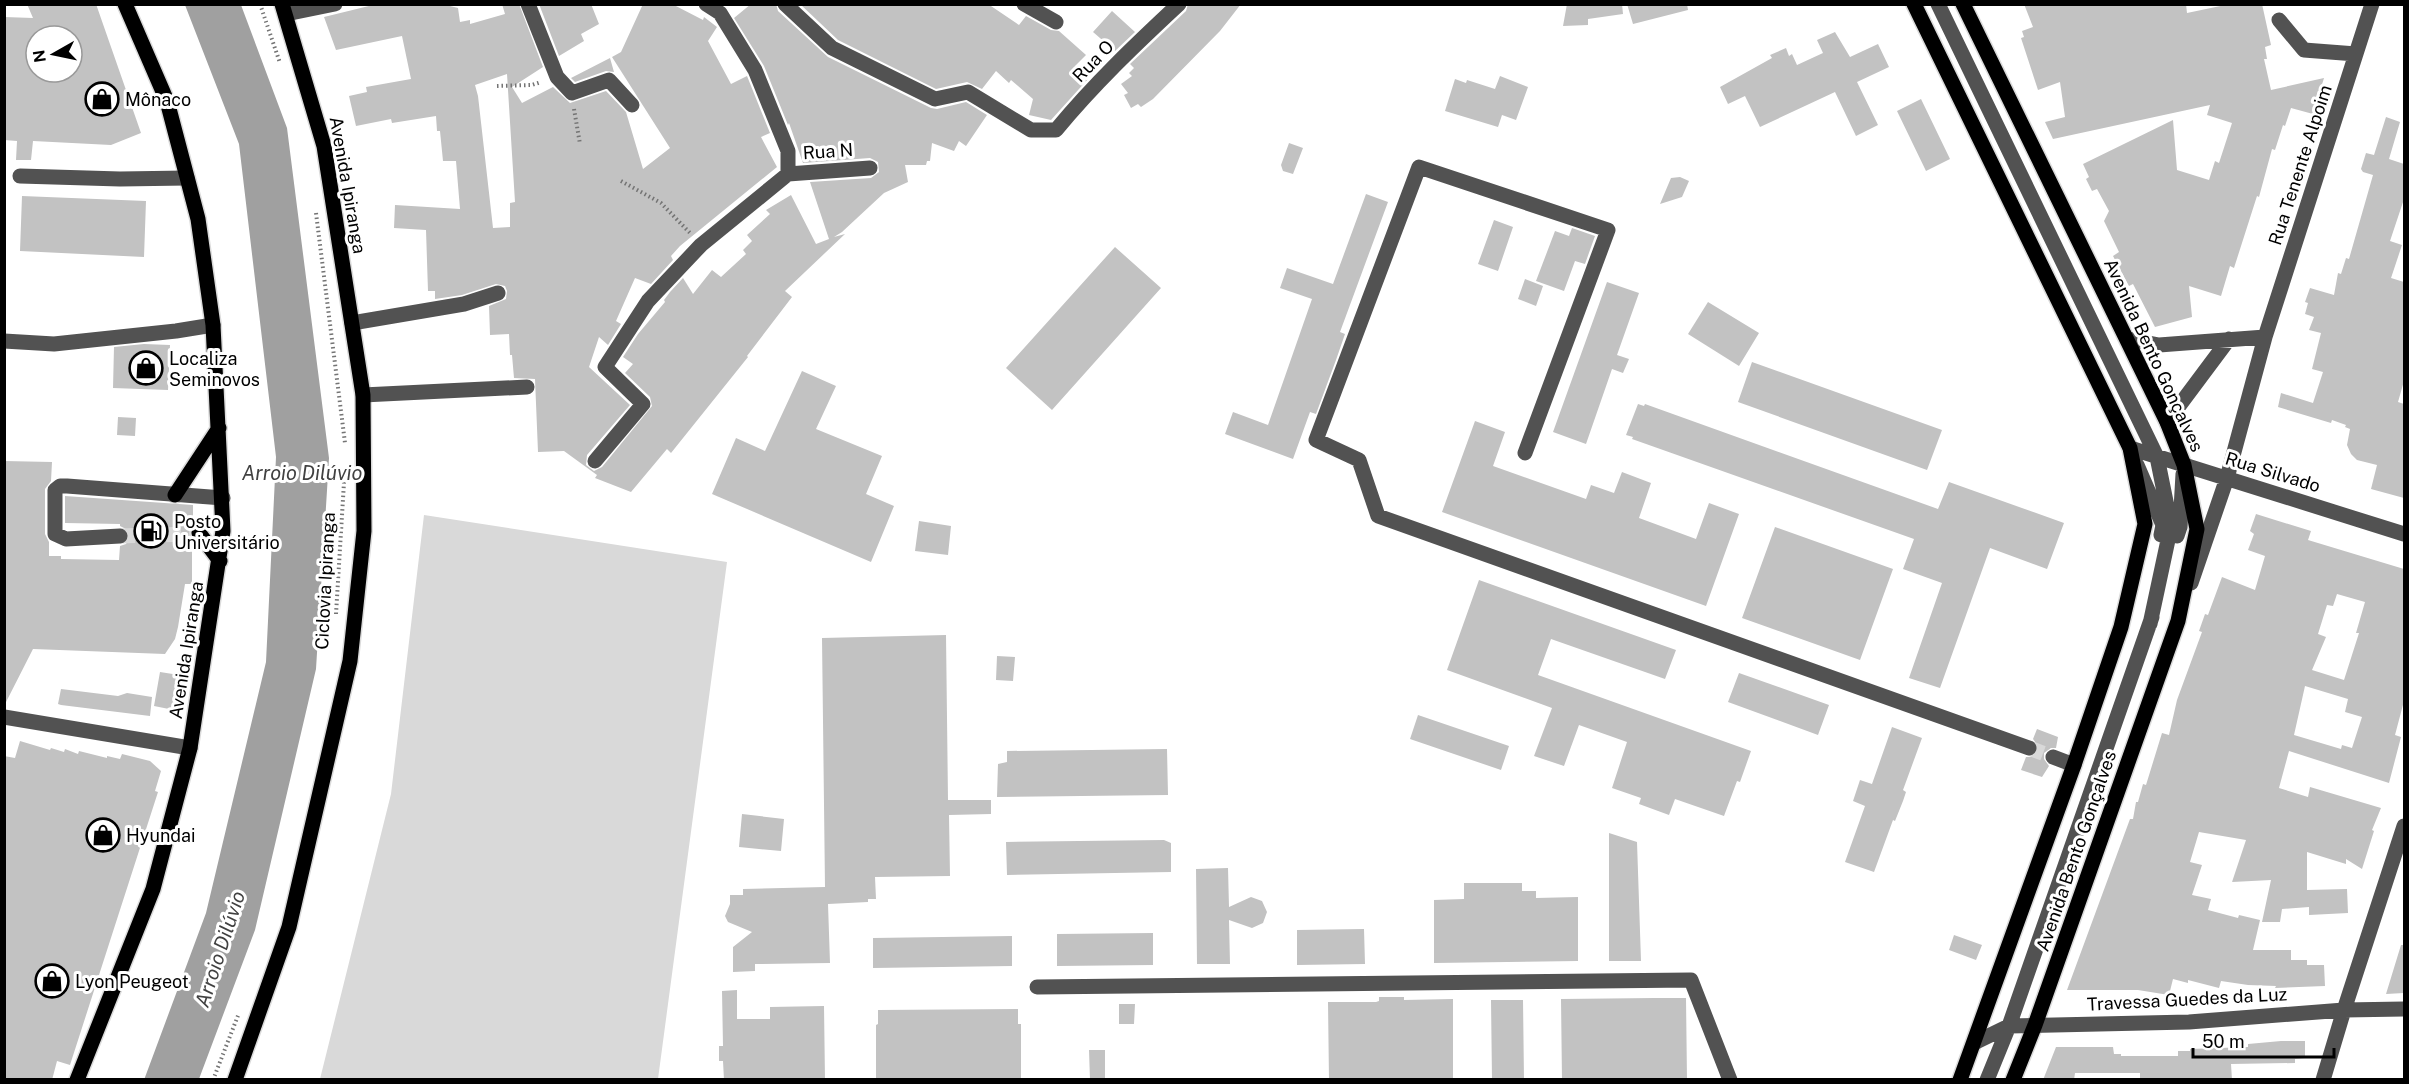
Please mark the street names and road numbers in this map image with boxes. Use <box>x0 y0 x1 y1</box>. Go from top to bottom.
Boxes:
street label: Rua O <box>1068 36 1118 86</box>
street label: Rua Tenente Alpoim <box>2264 82 2336 248</box>
street label: Avenida Ipiranga <box>326 115 370 255</box>
street label: Rua N <box>802 139 854 163</box>
street label: Avenida Bento Gonçalves <box>2100 255 2208 455</box>
street label: Rua Silvado <box>2223 448 2323 496</box>
street label: Ciclovia Ipiranga <box>311 512 339 650</box>
street label: Avenida Ipiranga <box>165 580 207 720</box>
street label: Avenida Bento Gonçalves <box>2032 748 2120 954</box>
street label: Travessa Guedes da Luz <box>2086 983 2288 1015</box>

